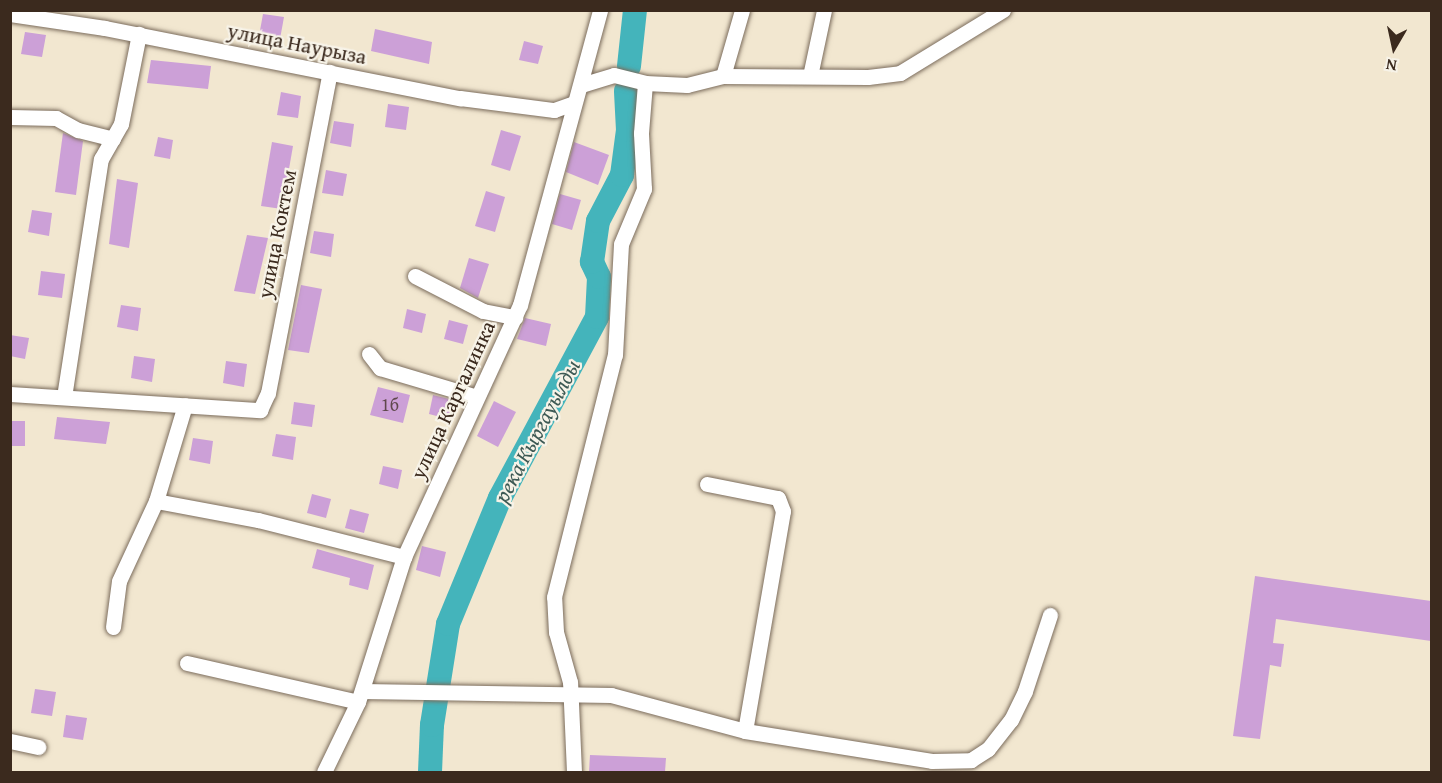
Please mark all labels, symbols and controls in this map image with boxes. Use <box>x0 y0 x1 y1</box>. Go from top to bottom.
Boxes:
street label: улица Наурыза <box>225 18 369 70</box>
north arrow <box>1364 18 1424 78</box>
text: N <box>1384 53 1398 78</box>
street label: улица Коктем <box>252 167 302 301</box>
street label: улица Каргалинка <box>405 317 501 483</box>
water label: река Кыргауылды <box>488 355 586 507</box>
house number: 1б <box>381 394 399 416</box>

